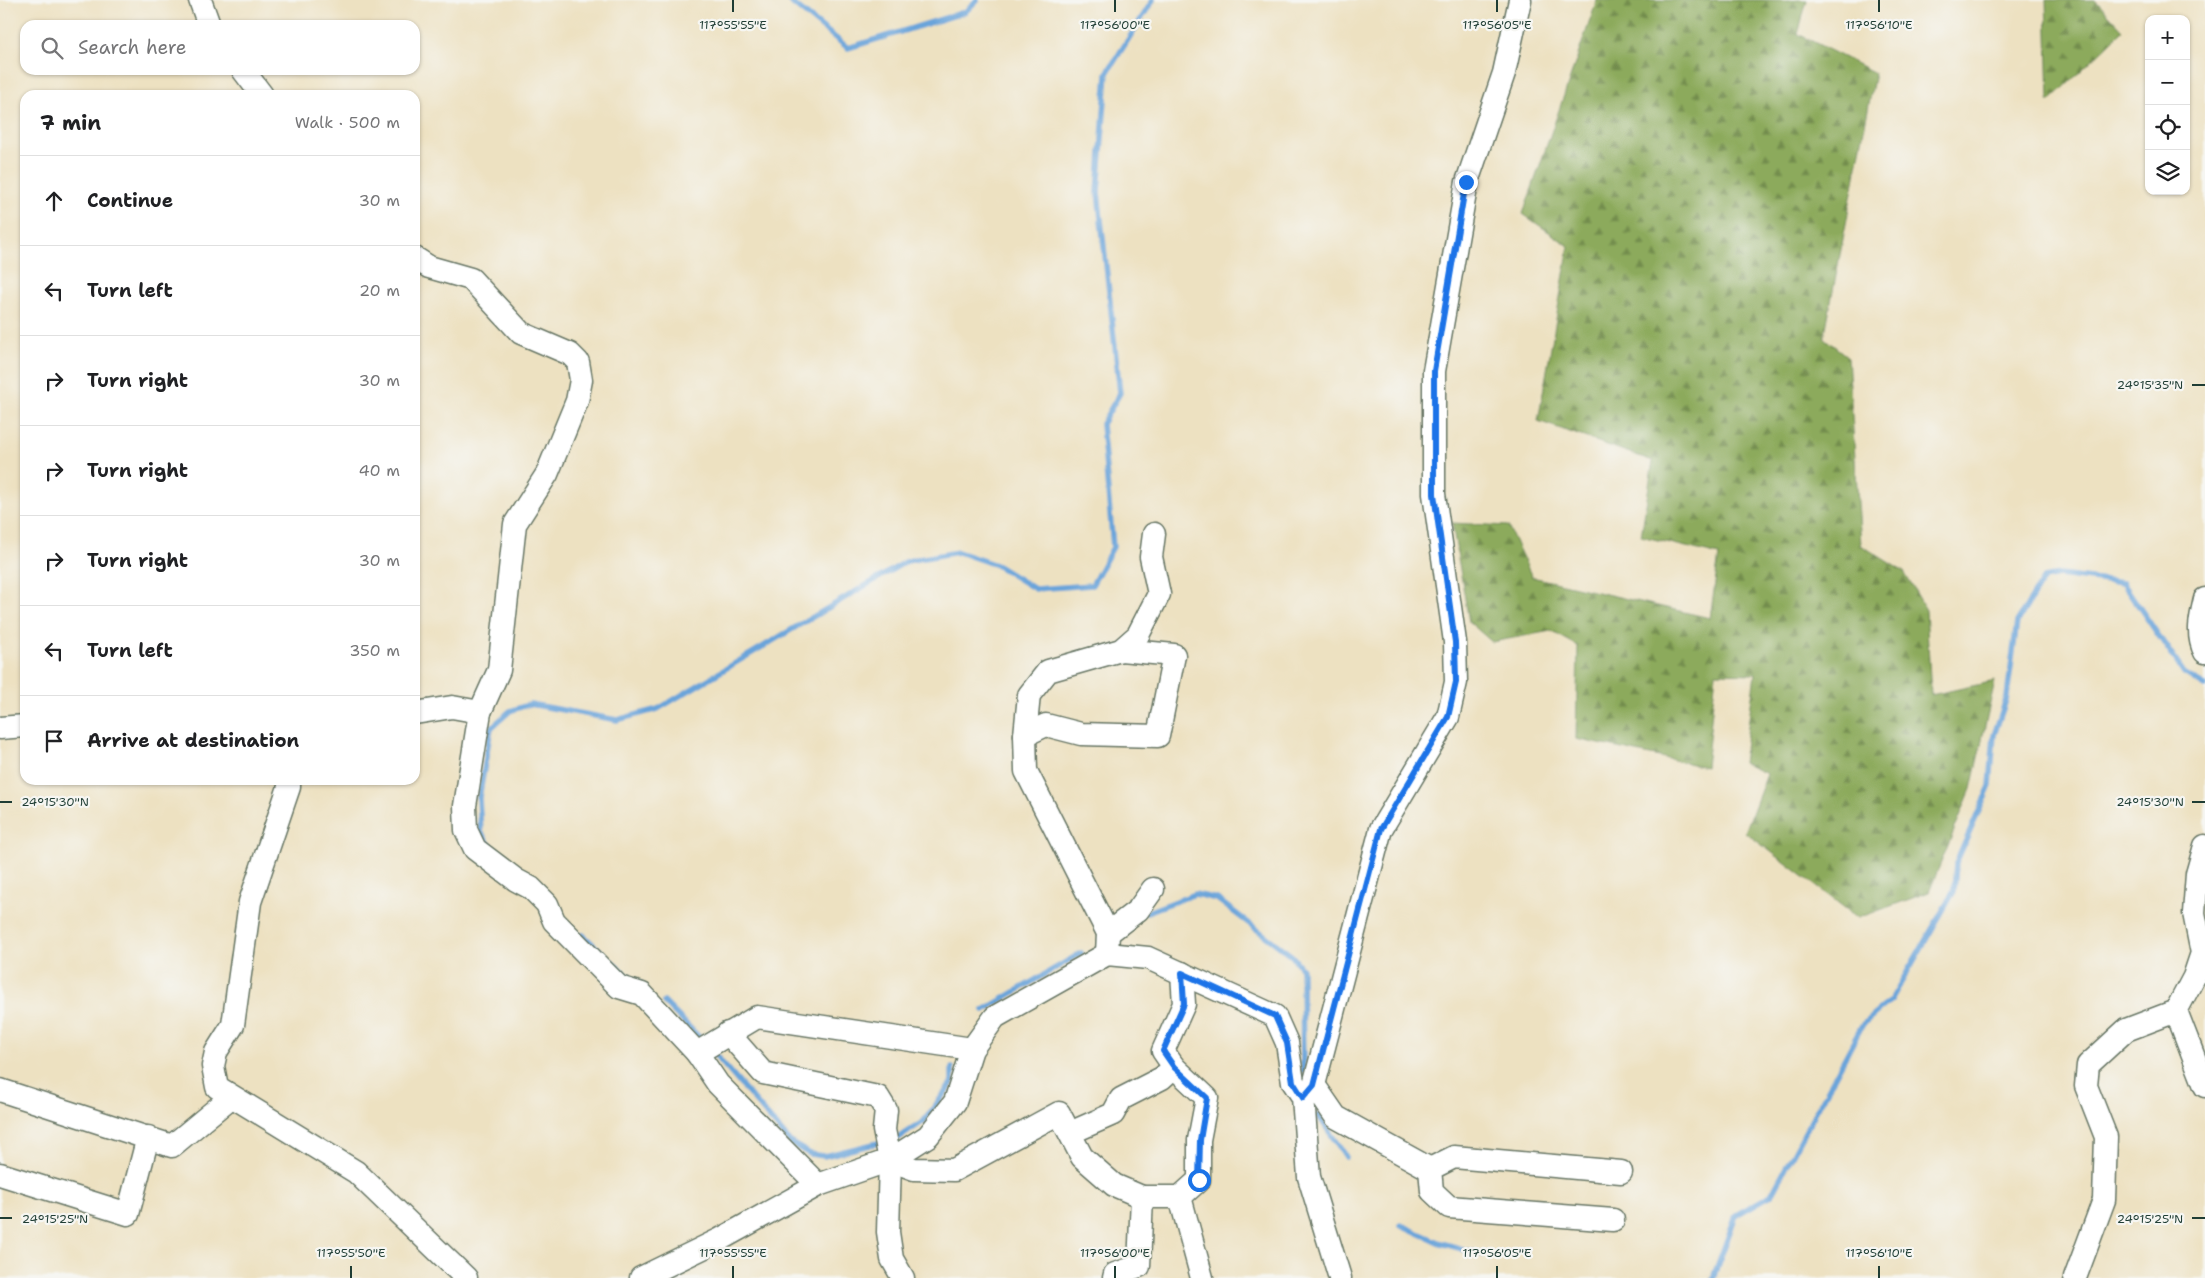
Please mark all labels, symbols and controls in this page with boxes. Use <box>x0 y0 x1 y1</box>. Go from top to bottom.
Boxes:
map controls <box>2145 15 2190 195</box>
button: + <box>2145 15 2190 60</box>
text: 117°55'55"E <box>699 17 767 33</box>
text: 117°56'00"E <box>1080 17 1150 33</box>
text: 117°56'05"E <box>1463 17 1531 33</box>
text: 117°56'10"E <box>1846 17 1912 33</box>
search box <box>20 20 420 75</box>
icon: search <box>38 34 66 62</box>
text: Search here <box>78 35 187 60</box>
button: − <box>2145 60 2190 105</box>
button: locate <box>2145 105 2190 150</box>
text: 7 min <box>40 109 101 137</box>
text: Walk · 500 m <box>295 112 400 133</box>
button: layers <box>2145 150 2190 195</box>
route end <box>1455 171 1478 194</box>
icon: ahead <box>40 187 68 215</box>
text: Continue <box>87 188 173 213</box>
text: 30 m <box>359 190 400 211</box>
icon: left <box>40 277 68 305</box>
text: Turn left <box>87 278 173 303</box>
text: 20 m <box>359 280 400 301</box>
icon: right <box>40 367 68 395</box>
text: Turn right <box>87 368 188 393</box>
text: 30 m <box>359 370 400 391</box>
text: 24°15'35"N <box>2117 377 2183 393</box>
icon: right <box>40 457 68 485</box>
text: Turn right <box>87 458 188 483</box>
text: 40 m <box>358 460 400 481</box>
icon: right <box>40 547 68 575</box>
text: Turn right <box>87 548 188 573</box>
text: 30 m <box>359 550 400 571</box>
icon: left <box>40 637 68 665</box>
text: Turn left <box>87 638 173 663</box>
text: 350 m <box>349 640 400 661</box>
icon: arrive <box>40 727 68 755</box>
text: Arrive at destination <box>87 728 299 753</box>
text: 24°15'30"N <box>21 794 89 810</box>
text: 24°15'30"N <box>2116 794 2184 810</box>
route start <box>1188 1169 1211 1192</box>
text: 24°15'25"N <box>22 1211 88 1227</box>
text: 24°15'25"N <box>2117 1211 2183 1227</box>
text: 117°55'50"E <box>317 1245 385 1261</box>
text: 117°55'55"E <box>699 1245 767 1261</box>
text: 117°56'00"E <box>1080 1245 1150 1261</box>
text: 117°56'05"E <box>1463 1245 1531 1261</box>
text: 117°56'10"E <box>1846 1245 1912 1261</box>

